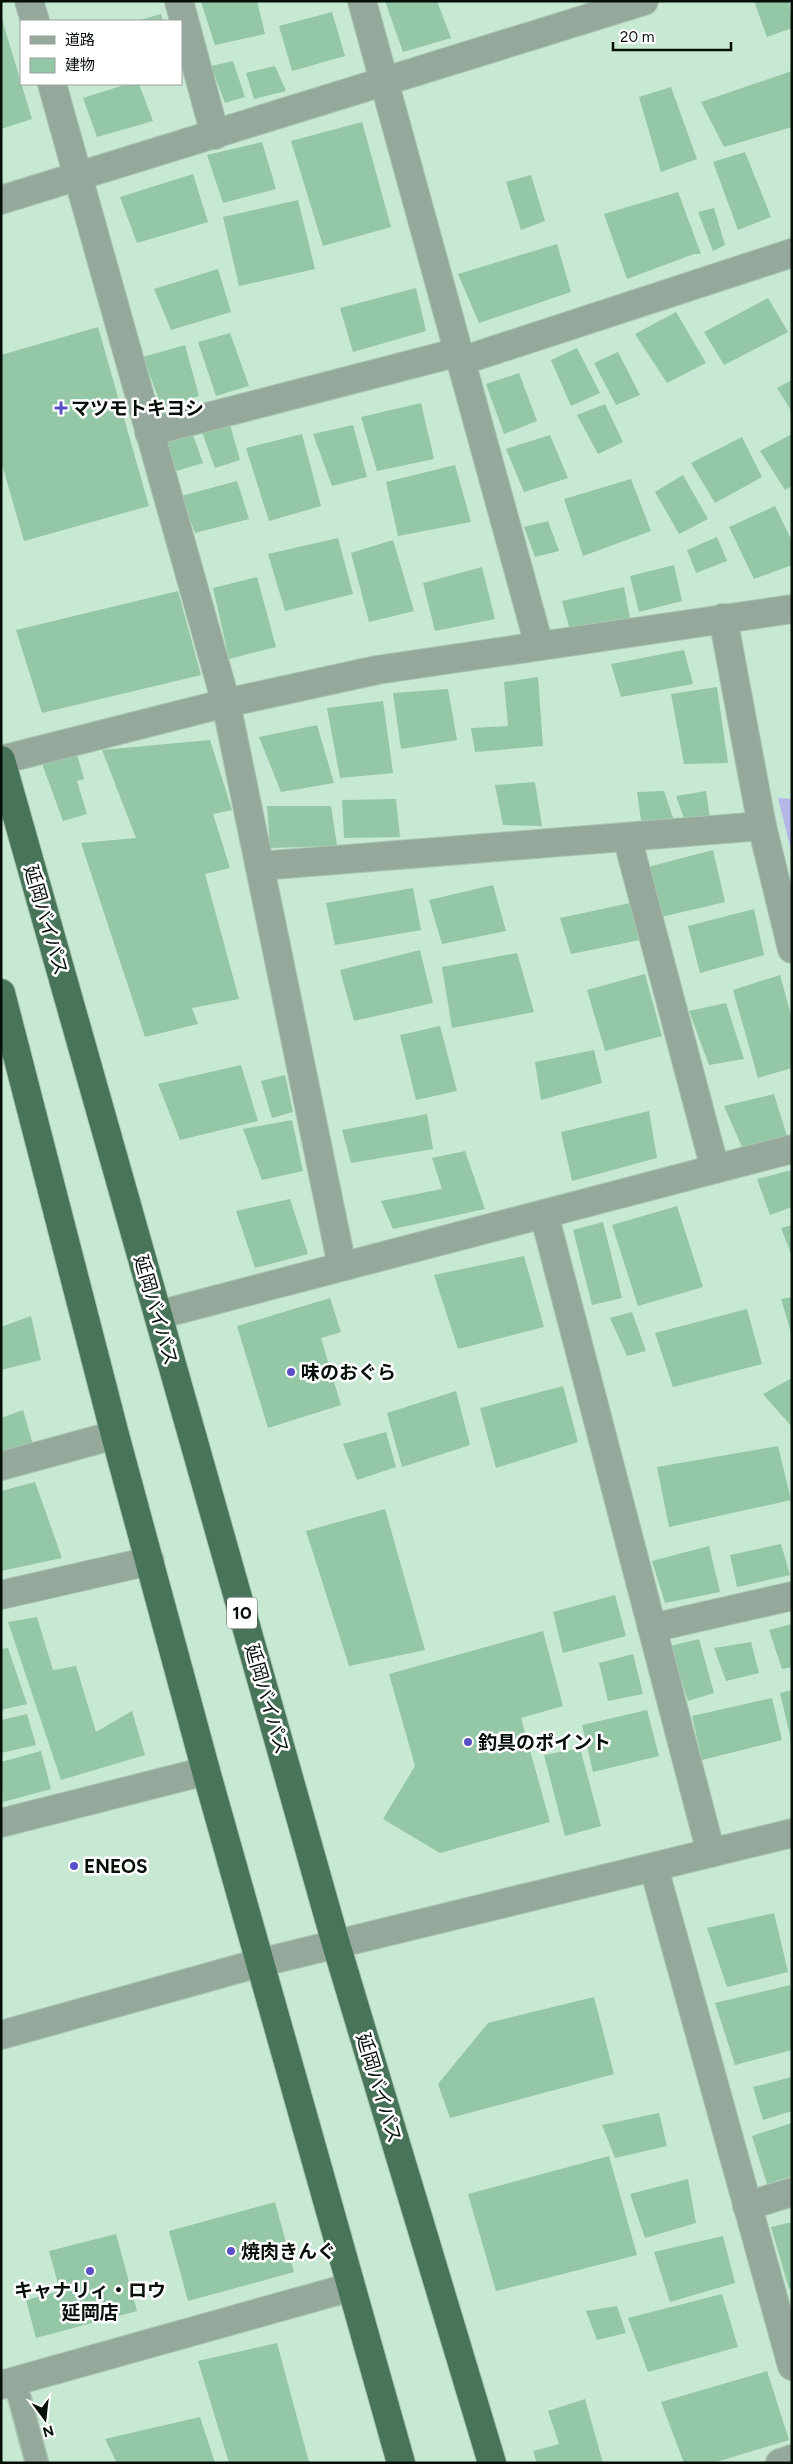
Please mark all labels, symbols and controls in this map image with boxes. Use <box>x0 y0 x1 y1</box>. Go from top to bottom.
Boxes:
legend <box>20 20 182 85</box>
scale bar <box>613 20 730 52</box>
text: 20 m <box>620 28 654 46</box>
text: 道路 <box>65 31 95 49</box>
text: 建物 <box>65 56 95 74</box>
place label: マツモトキヨシ <box>71 397 204 420</box>
marker: マツモトキヨシ <box>55 402 67 414</box>
street label: 延岡バイパス <box>19 862 73 978</box>
street label: 延岡バイパス <box>129 1252 183 1368</box>
place label: 味のおぐら <box>301 1361 396 1384</box>
marker: 味のおぐら <box>285 1366 297 1378</box>
road number: 10 <box>227 1598 257 1629</box>
street label: 延岡バイパス <box>240 1641 294 1757</box>
place label: 釣具のポイント <box>478 1731 611 1754</box>
marker: 釣具のポイント <box>462 1736 474 1748</box>
place label: ENEOS <box>84 1855 148 1878</box>
marker: ENEOS <box>68 1860 80 1872</box>
street label: 延岡バイパス <box>351 2030 407 2146</box>
place label: 焼肉きんぐ <box>241 2240 336 2263</box>
marker: 焼肉きんぐ <box>225 2245 237 2257</box>
marker: キャナリィ・ロウ 延岡店 <box>84 2265 96 2277</box>
place label: キャナリィ・ロウ 延岡店 <box>14 2279 166 2324</box>
north arrow <box>20 2394 70 2444</box>
text: N <box>41 2421 56 2441</box>

